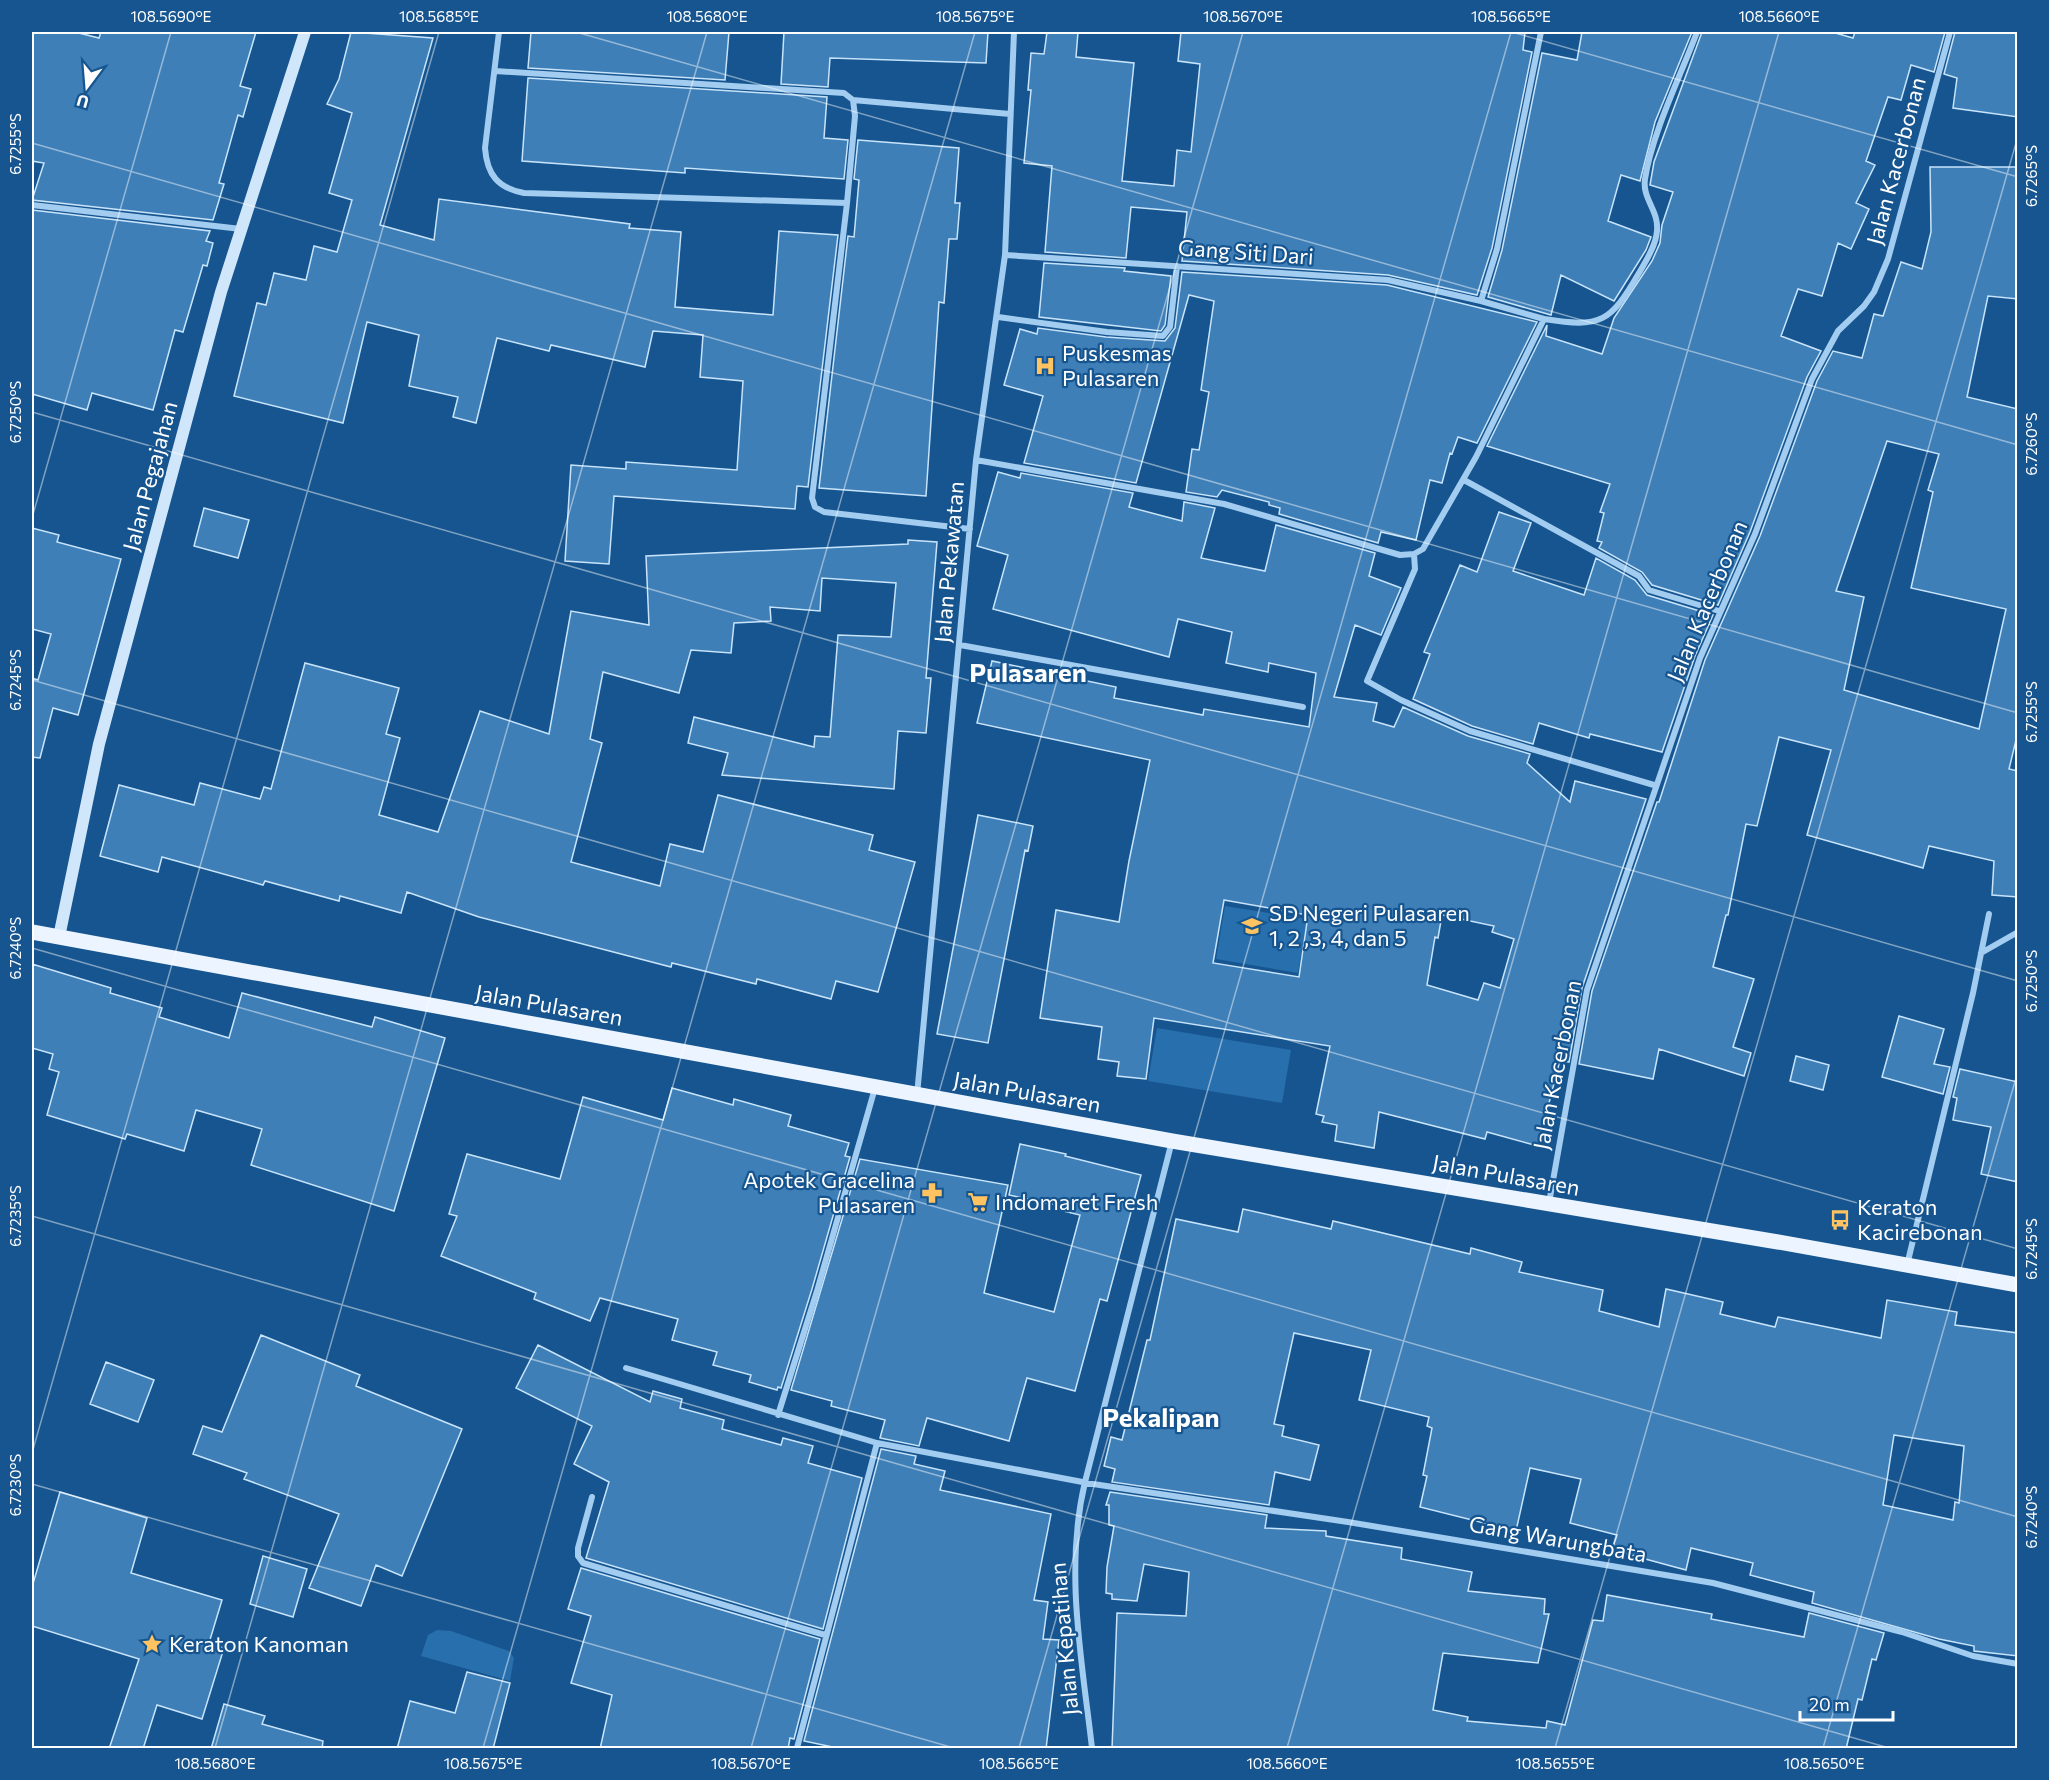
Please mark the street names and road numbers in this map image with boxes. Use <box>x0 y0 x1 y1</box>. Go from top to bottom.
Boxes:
street label: Jalan Kacerbonan <box>1860 74 1931 248</box>
street label: Gang Siti Dari <box>1177 233 1315 270</box>
street label: Jalan Pegajahan <box>117 398 182 554</box>
street label: Jalan Pekawatan <box>928 480 969 644</box>
street label: Jalan Kacerbonan <box>1660 516 1753 685</box>
street label: Jalan Pulasaren <box>473 978 625 1031</box>
street label: Jalan Kacerbonan <box>1527 978 1586 1152</box>
street label: Jalan Pulasaren <box>951 1065 1103 1118</box>
street label: Jalan Pulasaren <box>1430 1148 1582 1201</box>
street label: Gang Warungbata <box>1467 1510 1649 1567</box>
street label: Jalan Kepatihan <box>1043 1561 1084 1717</box>

